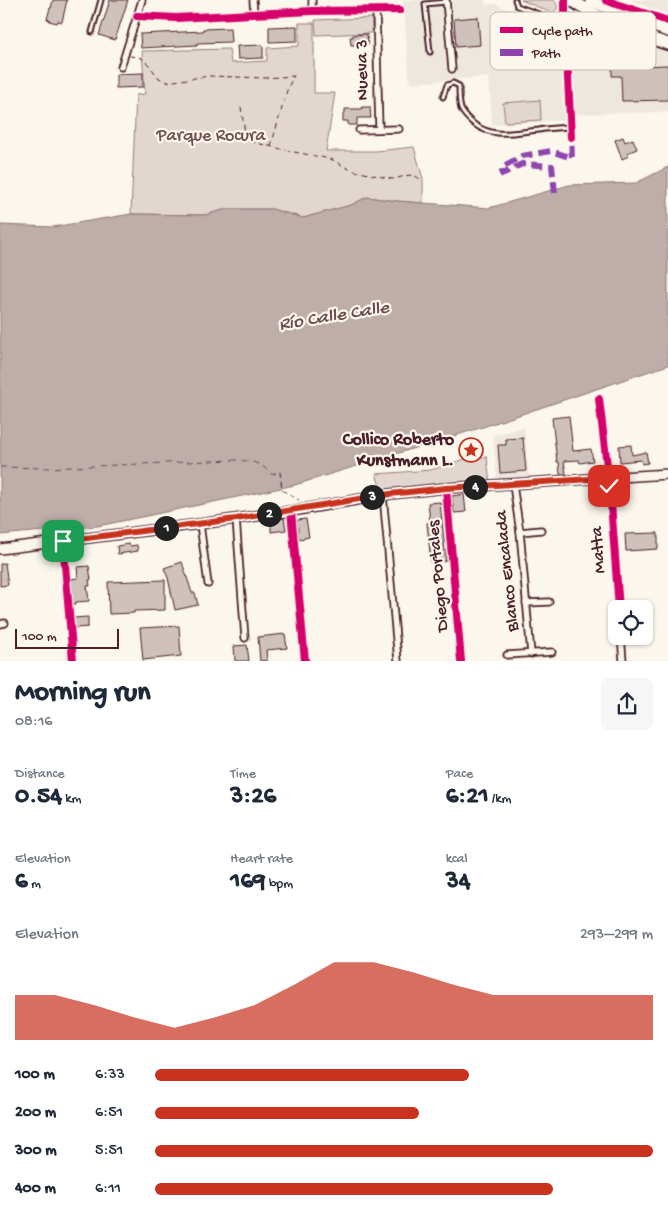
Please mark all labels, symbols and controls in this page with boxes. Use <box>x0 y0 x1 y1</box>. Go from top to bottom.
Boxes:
legend <box>490 12 656 70</box>
text: Cycle path <box>532 24 593 41</box>
street label: Nueva 3 <box>352 39 374 101</box>
text: Path <box>531 46 561 63</box>
park label: Parque Rocura <box>156 126 266 147</box>
water label: Río Calle Calle <box>277 297 392 337</box>
place label: Collico Roberto Kunstmann L. <box>342 430 455 472</box>
place icon: Collico Roberto Kunstmann L. <box>458 437 484 463</box>
pin <box>588 465 630 507</box>
icon: check <box>595 472 623 500</box>
pin: 4 <box>462 474 488 500</box>
text: 4 <box>472 479 479 496</box>
pin: 3 <box>360 484 384 510</box>
text: 3 <box>369 489 376 506</box>
pin: 2 <box>256 502 282 526</box>
text: 2 <box>266 506 273 523</box>
street label: Blanco Encalada <box>491 508 525 634</box>
pin: 1 <box>154 516 178 540</box>
street label: Diego Portales <box>424 518 454 634</box>
pin <box>42 520 84 562</box>
text: 1 <box>164 520 169 537</box>
street label: Matta <box>587 525 611 574</box>
icon: arrive <box>49 527 77 555</box>
map controls <box>608 600 653 645</box>
button: locate <box>608 600 653 645</box>
scale bar <box>15 626 119 649</box>
text: 100 m <box>22 629 57 646</box>
text: Morning run <box>15 677 150 710</box>
button: share <box>601 678 653 730</box>
text: 08:16 <box>15 713 52 732</box>
text: Distance <box>15 766 64 783</box>
text: Time <box>230 766 256 783</box>
text: Pace <box>446 766 473 783</box>
text: 0.54 <box>15 783 62 812</box>
text: 3:26 <box>230 783 276 812</box>
text: 6:21 <box>446 783 489 812</box>
text: km <box>62 791 82 808</box>
text: /km <box>489 791 511 808</box>
text: Elevation <box>15 851 71 868</box>
text: Heart rate <box>230 851 293 868</box>
text: kcal <box>446 851 468 868</box>
text: 6 <box>15 868 28 897</box>
text: 169 <box>230 868 266 897</box>
text: 34 <box>446 868 470 897</box>
text: m <box>28 876 41 893</box>
text: bpm <box>266 876 293 893</box>
text: Elevation <box>15 926 79 945</box>
text: 293–299 m <box>580 926 653 945</box>
text: 100 m <box>15 1066 55 1085</box>
text: 6:33 <box>95 1066 125 1085</box>
text: 200 m <box>15 1104 56 1123</box>
text: 6:51 <box>95 1104 123 1123</box>
text: 300 m <box>15 1142 57 1161</box>
text: 5:51 <box>95 1142 123 1161</box>
text: 400 m <box>15 1180 56 1199</box>
text: 6:11 <box>95 1180 121 1199</box>

